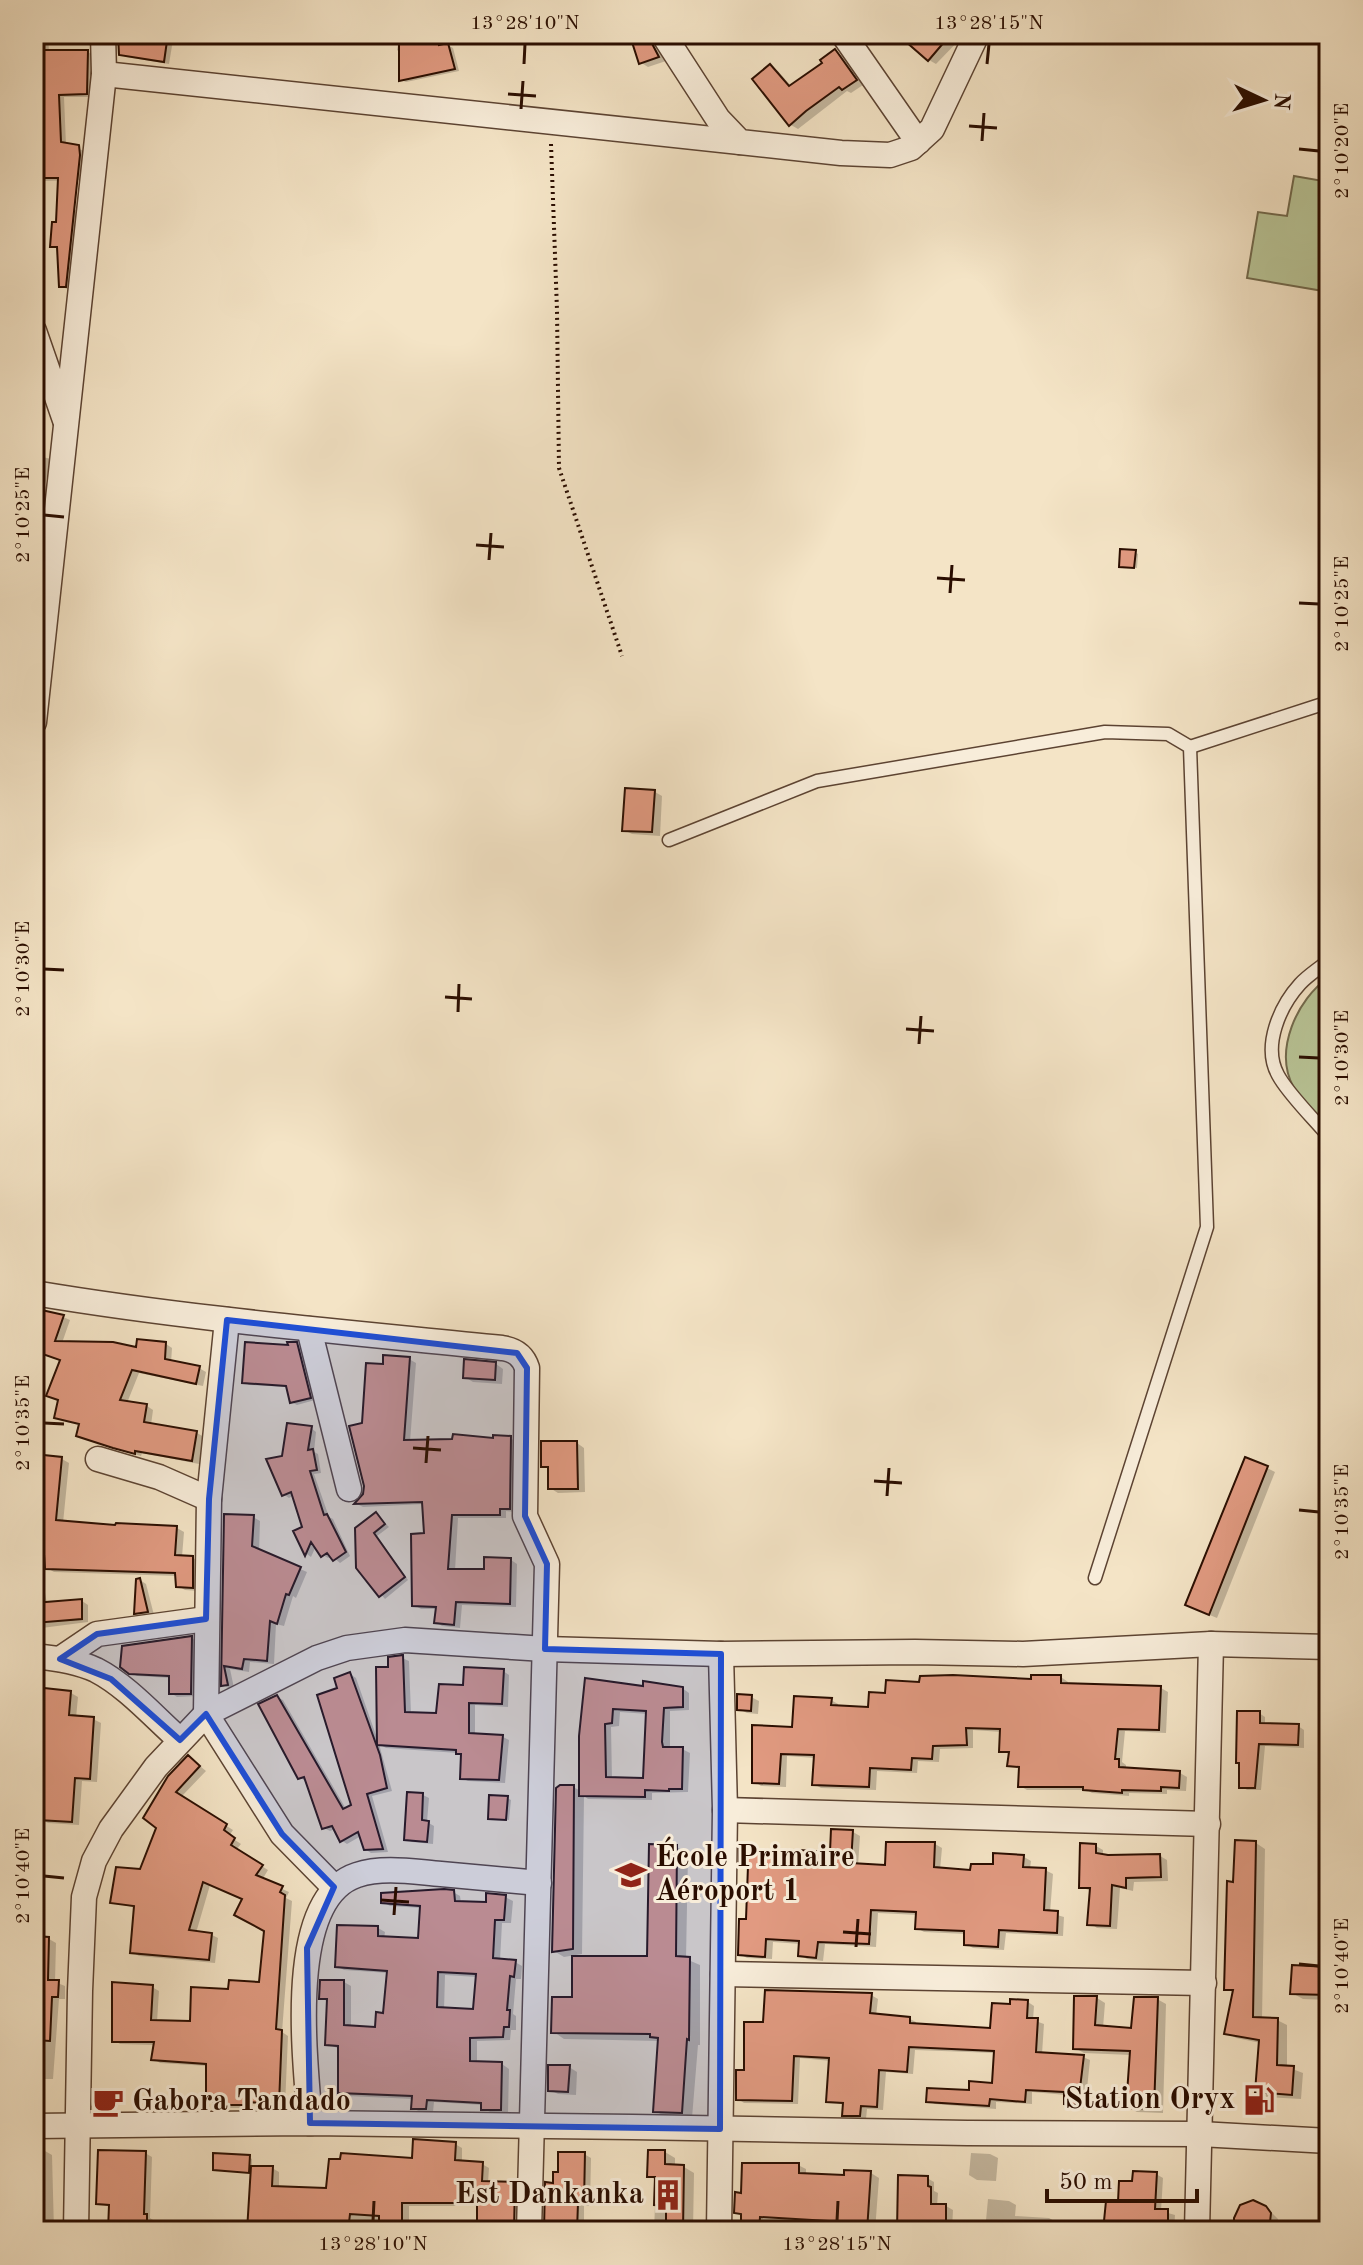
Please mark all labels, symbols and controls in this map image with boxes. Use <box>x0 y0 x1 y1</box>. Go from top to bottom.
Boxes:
text: 13°28'10"N <box>470 14 580 34</box>
text: 13°28'15"N <box>934 14 1044 34</box>
north arrow <box>1223 60 1303 140</box>
text: N <box>1269 92 1293 111</box>
text: 2°10'20"E <box>1333 103 1353 199</box>
text: 2°10'25"E <box>14 467 34 563</box>
text: 2°10'25"E <box>1333 556 1353 652</box>
text: 2°10'30"E <box>14 921 34 1017</box>
text: 2°10'30"E <box>1333 1010 1353 1106</box>
text: 2°10'35"E <box>14 1375 34 1471</box>
text: 2°10'35"E <box>1333 1464 1353 1560</box>
text: 2°10'40"E <box>14 1828 34 1924</box>
place label: École Primaire Aéroport 1 <box>655 1836 855 1907</box>
school or university icon: École Primaire Aéroport 1 <box>614 1858 648 1892</box>
text: 2°10'40"E <box>1333 1918 1353 2014</box>
fuel station icon: Station Oryx <box>1242 2083 1276 2117</box>
cafe icon: Gabora Tandado <box>91 2085 125 2119</box>
place label: Station Oryx <box>1065 2085 1235 2115</box>
place label: Gabora Tandado <box>132 2087 351 2117</box>
scale bar <box>1047 2153 1197 2203</box>
text: 50 m <box>1059 2171 1113 2195</box>
building icon: Est Dankanka <box>651 2178 685 2212</box>
place label: Est Dankanka <box>455 2180 644 2210</box>
text: 13°28'10"N <box>318 2235 428 2255</box>
text: 13°28'15"N <box>782 2235 892 2255</box>

